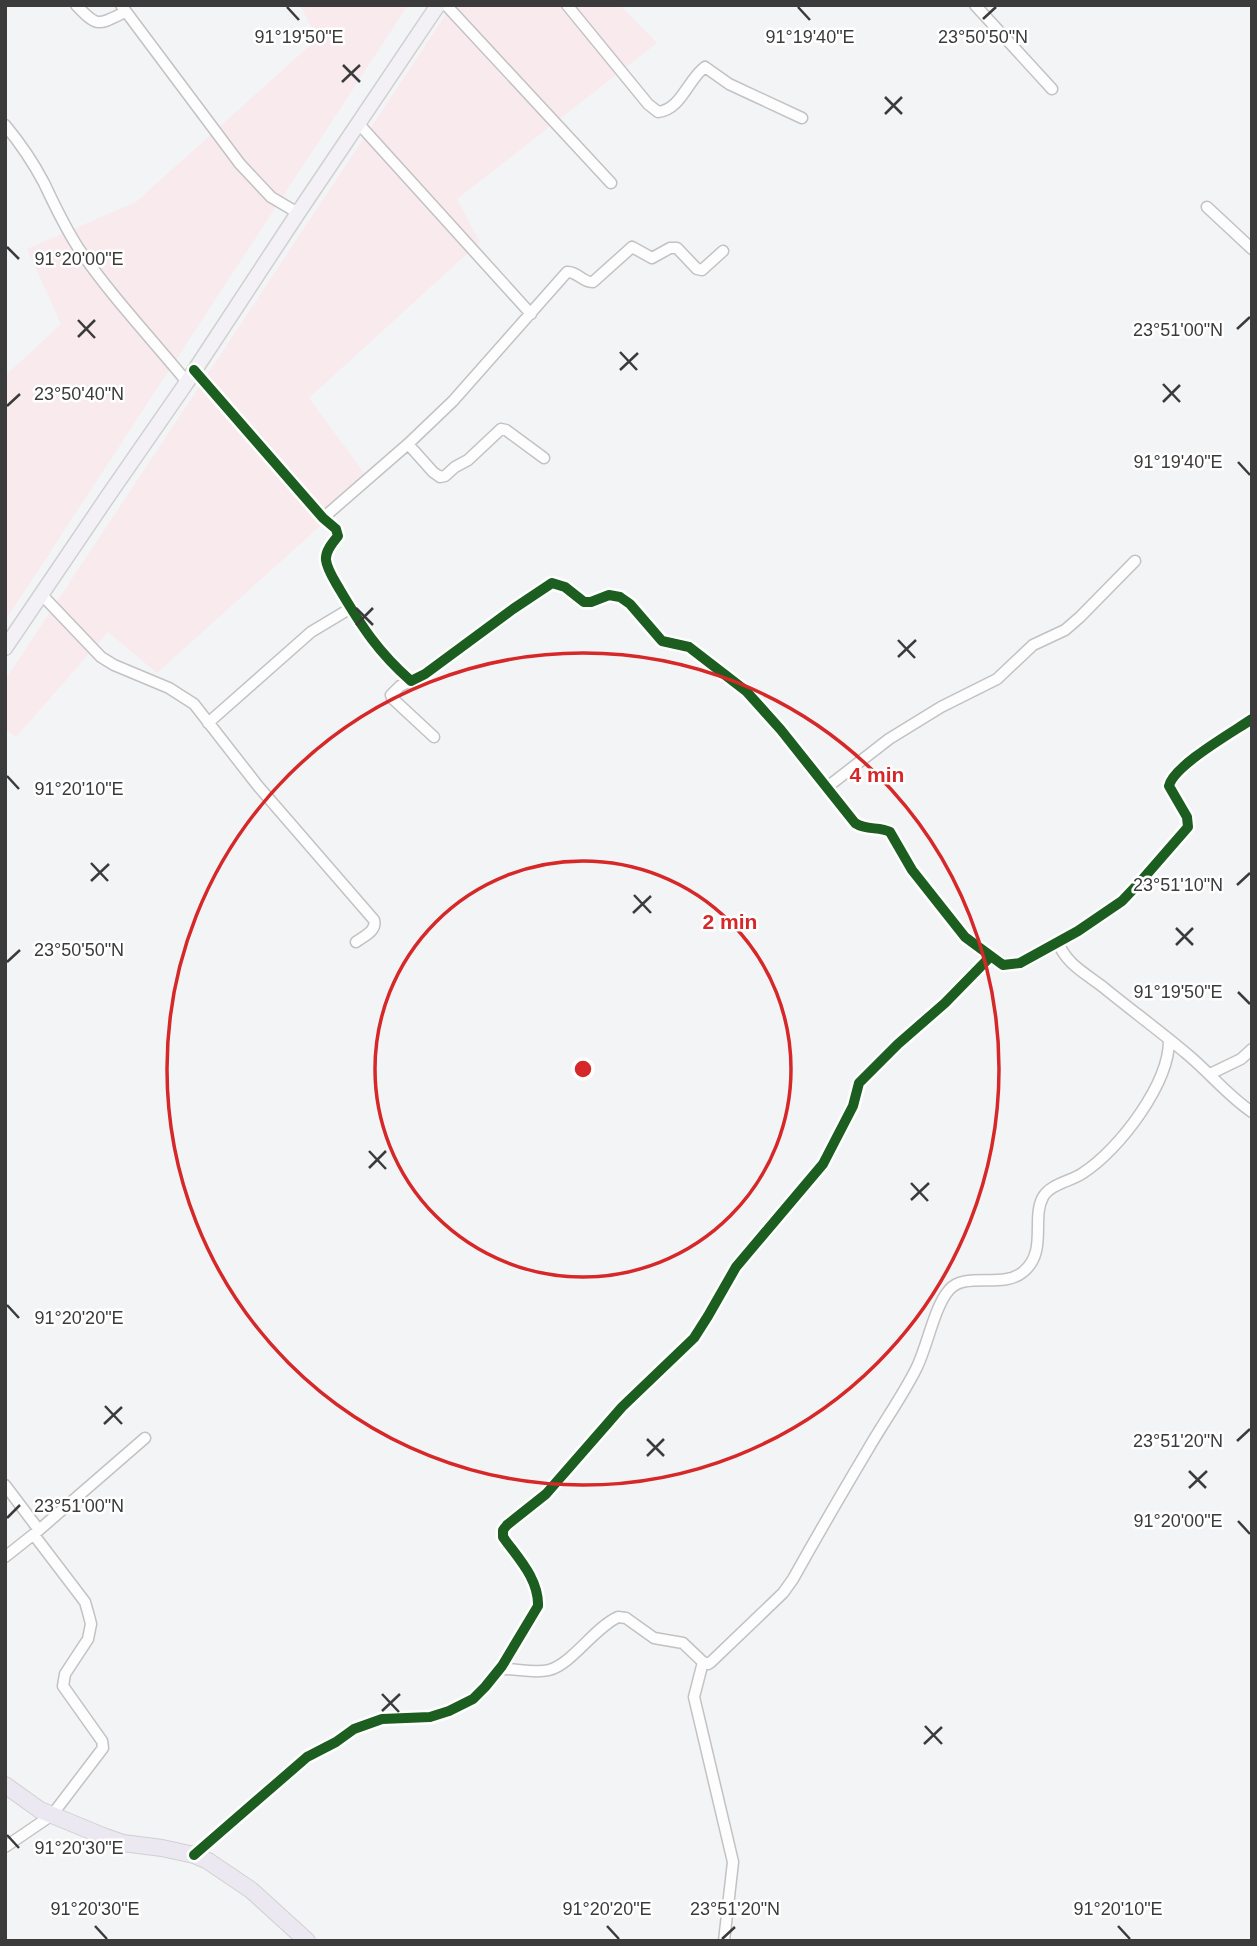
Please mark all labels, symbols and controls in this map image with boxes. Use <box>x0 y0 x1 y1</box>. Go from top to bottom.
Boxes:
text: 91°19'50"E <box>254 27 344 47</box>
text: 91°19'40"E <box>765 27 855 47</box>
text: 23°50'50"N <box>938 27 1028 47</box>
text: 91°20'00"E <box>34 249 124 269</box>
text: 23°51'00"N <box>1133 320 1223 340</box>
text: 23°50'40"N <box>34 384 124 404</box>
text: 91°19'40"E <box>1133 452 1223 472</box>
text: 4 min <box>850 763 904 786</box>
text: 91°20'10"E <box>34 779 124 799</box>
text: 23°51'10"N <box>1133 875 1223 895</box>
text: 2 min <box>703 910 757 933</box>
text: 23°50'50"N <box>34 940 124 960</box>
text: 91°19'50"E <box>1133 982 1223 1002</box>
centre of rings <box>571 1057 595 1081</box>
text: 91°20'20"E <box>34 1308 124 1328</box>
text: 23°51'20"N <box>1133 1431 1223 1451</box>
text: 23°51'00"N <box>34 1496 124 1516</box>
text: 91°20'00"E <box>1133 1511 1223 1531</box>
text: 91°20'30"E <box>34 1838 124 1858</box>
text: 91°20'30"E <box>50 1899 140 1919</box>
text: 91°20'20"E <box>562 1899 652 1919</box>
text: 23°51'20"N <box>690 1899 780 1919</box>
text: 91°20'10"E <box>1073 1899 1163 1919</box>

